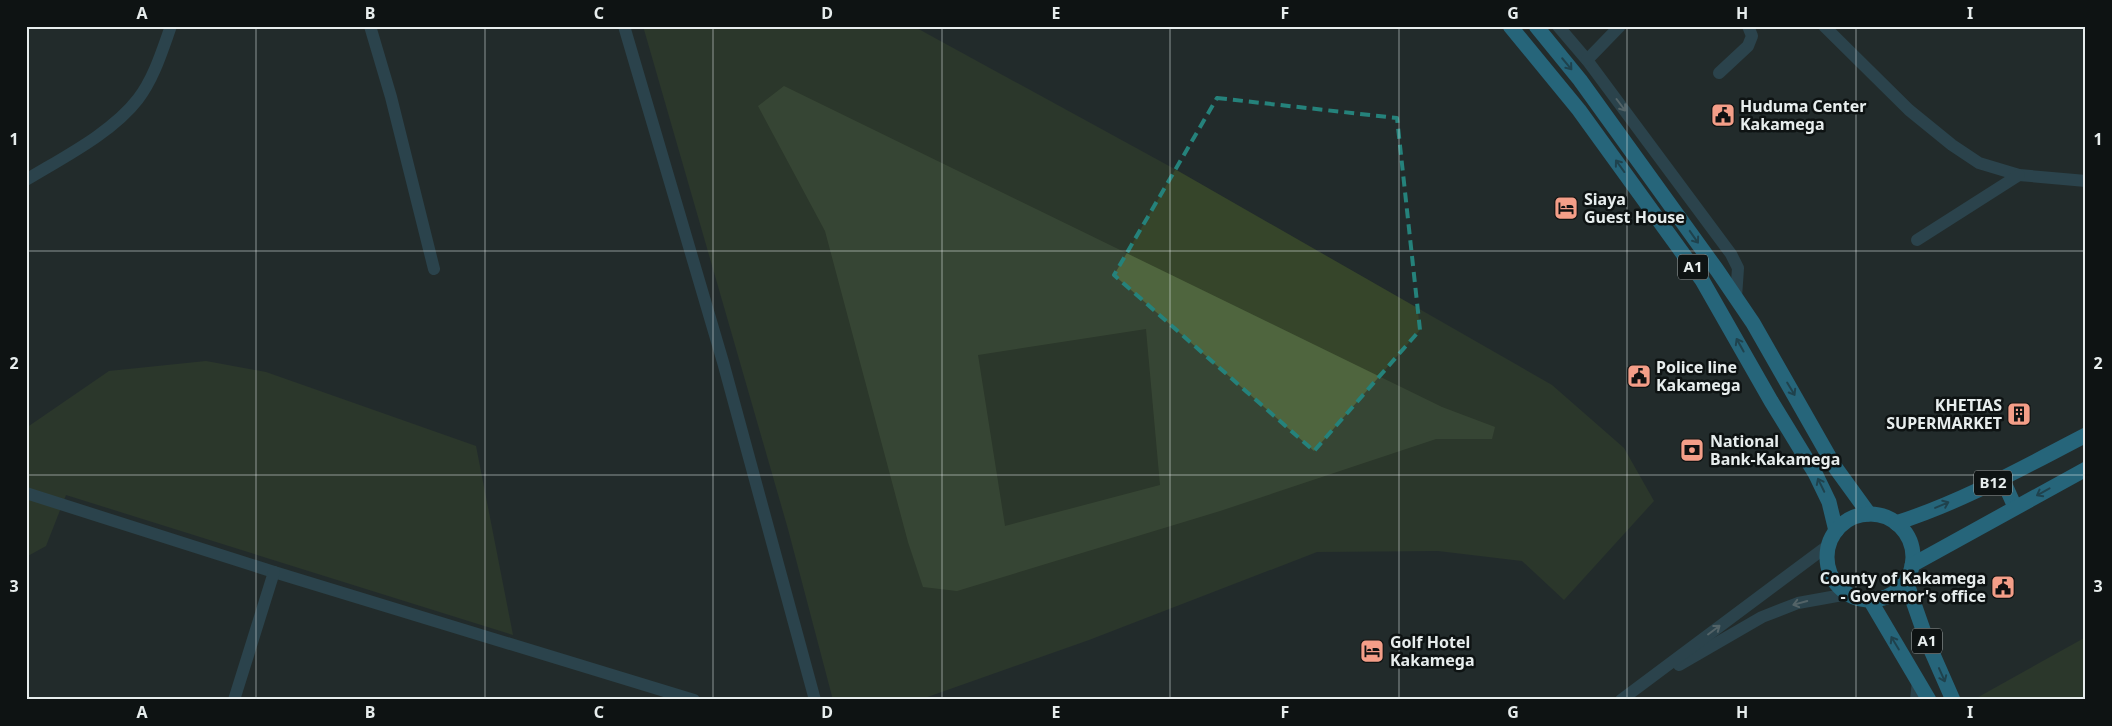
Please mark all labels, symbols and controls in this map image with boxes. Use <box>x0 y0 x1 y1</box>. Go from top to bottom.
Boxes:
text: A <box>136 2 148 24</box>
text: B <box>365 2 375 24</box>
text: C <box>594 2 604 24</box>
text: D <box>821 2 833 24</box>
text: E <box>1052 2 1061 24</box>
text: F <box>1281 2 1289 24</box>
text: G <box>1507 2 1519 24</box>
text: H <box>1736 2 1748 24</box>
text: I <box>1967 2 1973 24</box>
one-way arrow <box>1561 57 1572 70</box>
place label: Huduma Center Kakamega <box>1740 95 1866 135</box>
one-way arrow <box>1616 98 1626 112</box>
public building icon: Huduma Center Kakamega <box>1710 102 1736 128</box>
text: 1 <box>9 128 19 150</box>
text: 1 <box>2093 128 2103 150</box>
one-way arrow <box>1615 159 1625 173</box>
place label: Siaya Guest House <box>1584 188 1685 228</box>
hotel icon: Siaya Guest House <box>1553 195 1579 221</box>
one-way arrow <box>1689 230 1699 244</box>
road number: A1 <box>1678 254 1708 280</box>
one-way arrow <box>1734 338 1744 352</box>
text: 2 <box>9 352 19 374</box>
text: 2 <box>2093 352 2103 374</box>
place label: Police line Kakamega <box>1656 356 1741 396</box>
public building icon: Police line Kakamega <box>1626 363 1652 389</box>
one-way arrow <box>1786 381 1796 395</box>
place label: KHETIAS SUPERMARKET <box>1886 394 2002 434</box>
building icon: KHETIAS SUPERMARKET <box>2006 401 2032 427</box>
place label: National Bank-Kakamega <box>1710 430 1840 470</box>
bank icon: National Bank-Kakamega <box>1679 437 1705 463</box>
road number: B12 <box>1974 470 2012 496</box>
one-way arrow <box>1816 478 1825 493</box>
one-way arrow <box>2036 488 2050 498</box>
one-way arrow <box>1934 500 1949 510</box>
place label: County of Kakamega - Governor's office <box>1820 567 1986 607</box>
public building icon: County of Kakamega - Governor's office <box>1990 574 2016 600</box>
text: 3 <box>9 575 19 597</box>
text: 3 <box>2093 575 2103 597</box>
one-way arrow <box>1793 599 1809 608</box>
one-way arrow <box>1707 625 1721 635</box>
road number: A1 <box>1912 628 1942 654</box>
place label: Golf Hotel Kakamega <box>1390 631 1475 671</box>
one-way arrow <box>1890 636 1900 650</box>
hotel icon: Golf Hotel Kakamega <box>1359 638 1385 664</box>
one-way arrow <box>1938 667 1948 682</box>
text: A <box>136 701 148 723</box>
text: B <box>365 701 375 723</box>
text: C <box>594 701 604 723</box>
text: D <box>821 701 833 723</box>
text: E <box>1052 701 1061 723</box>
text: F <box>1281 701 1289 723</box>
text: G <box>1507 701 1519 723</box>
text: H <box>1736 701 1748 723</box>
text: I <box>1967 701 1973 723</box>

